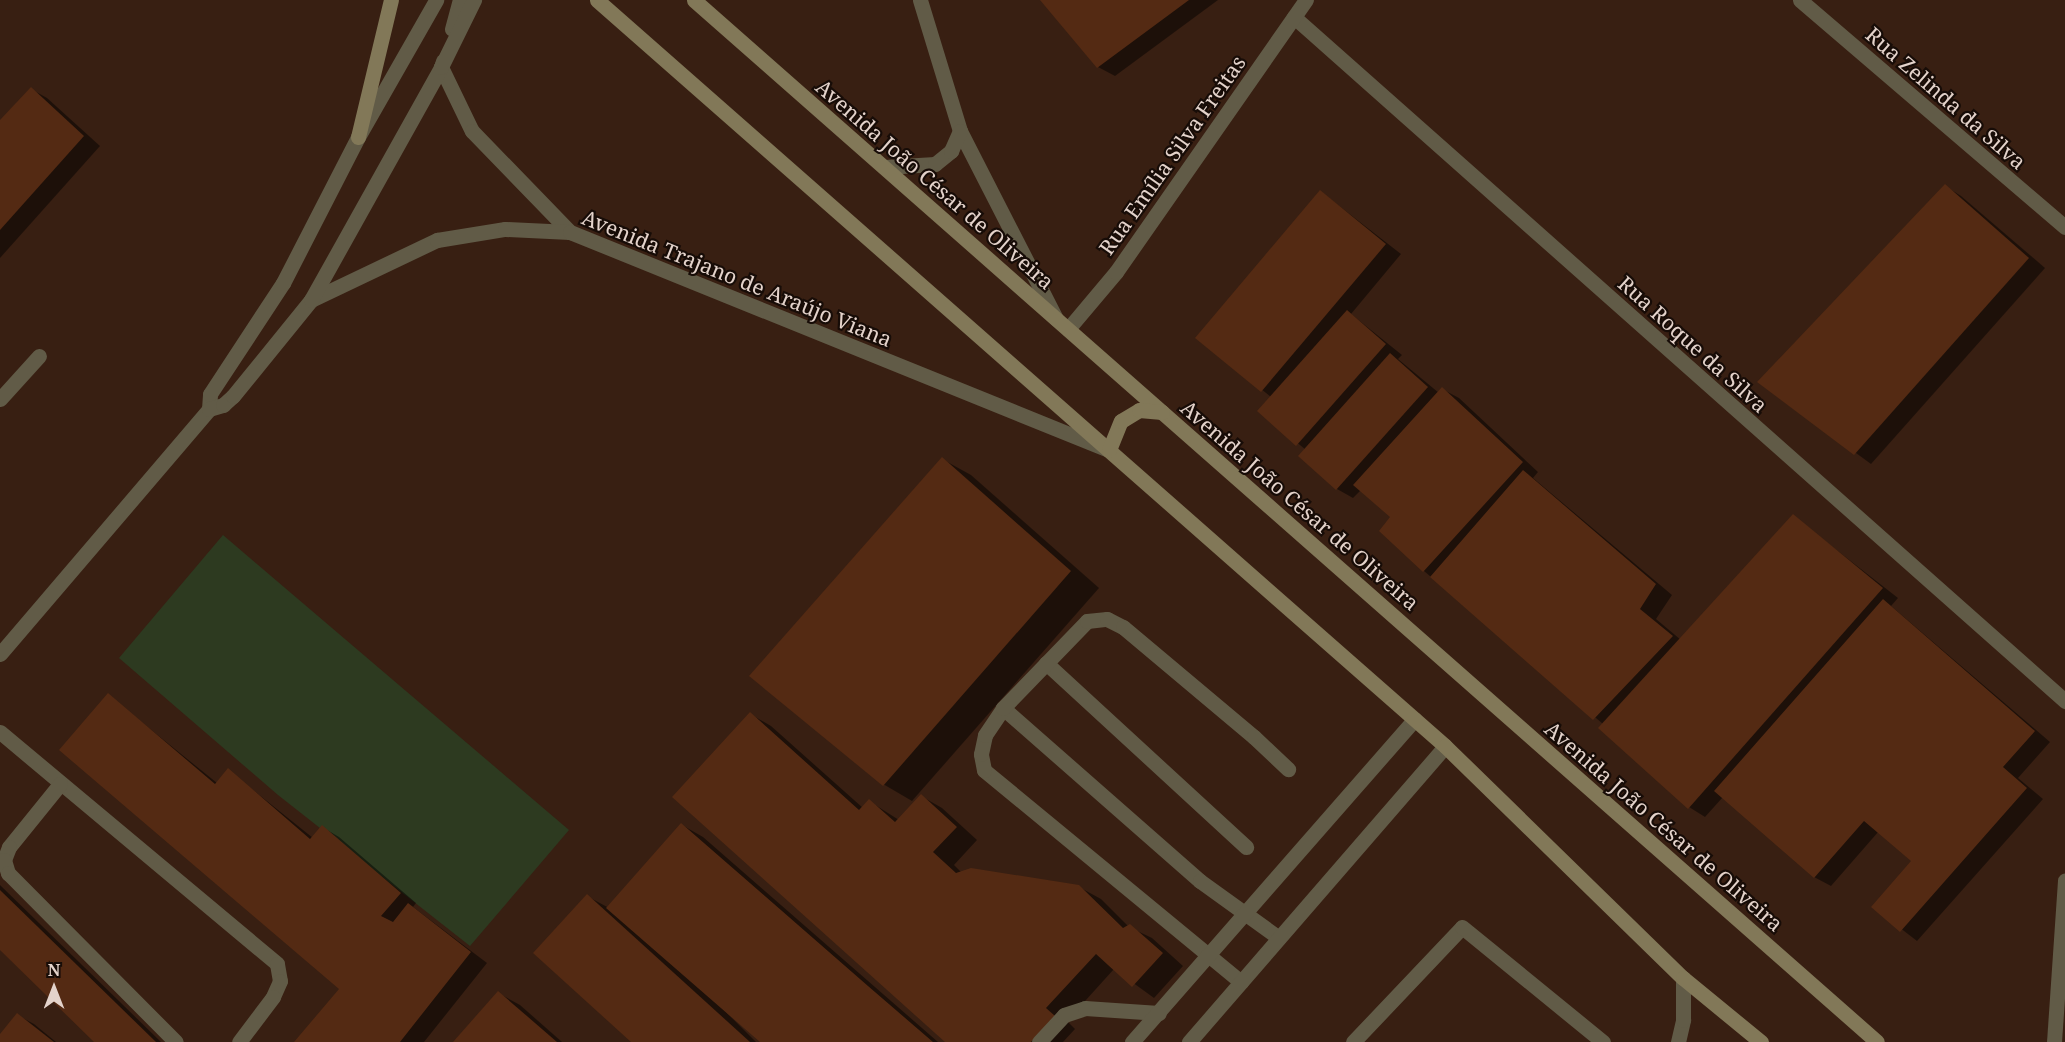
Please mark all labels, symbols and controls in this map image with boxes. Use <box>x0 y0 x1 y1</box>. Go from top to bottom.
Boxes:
street label: Rua Zelinda da Silva <box>1861 22 2031 174</box>
street label: Rua Emília Silva Freitas <box>1094 50 1250 260</box>
street label: Avenida João César de Oliveira <box>811 74 1059 294</box>
street label: Avenida Trajano de Araújo Viana <box>578 204 896 352</box>
street label: Rua Roque da Silva <box>1613 270 1773 418</box>
street label: Avenida João César de Oliveira <box>1176 395 1424 615</box>
street label: Avenida João César de Oliveira <box>1540 716 1788 936</box>
north arrow <box>24 958 84 1018</box>
text: N <box>48 959 60 981</box>

